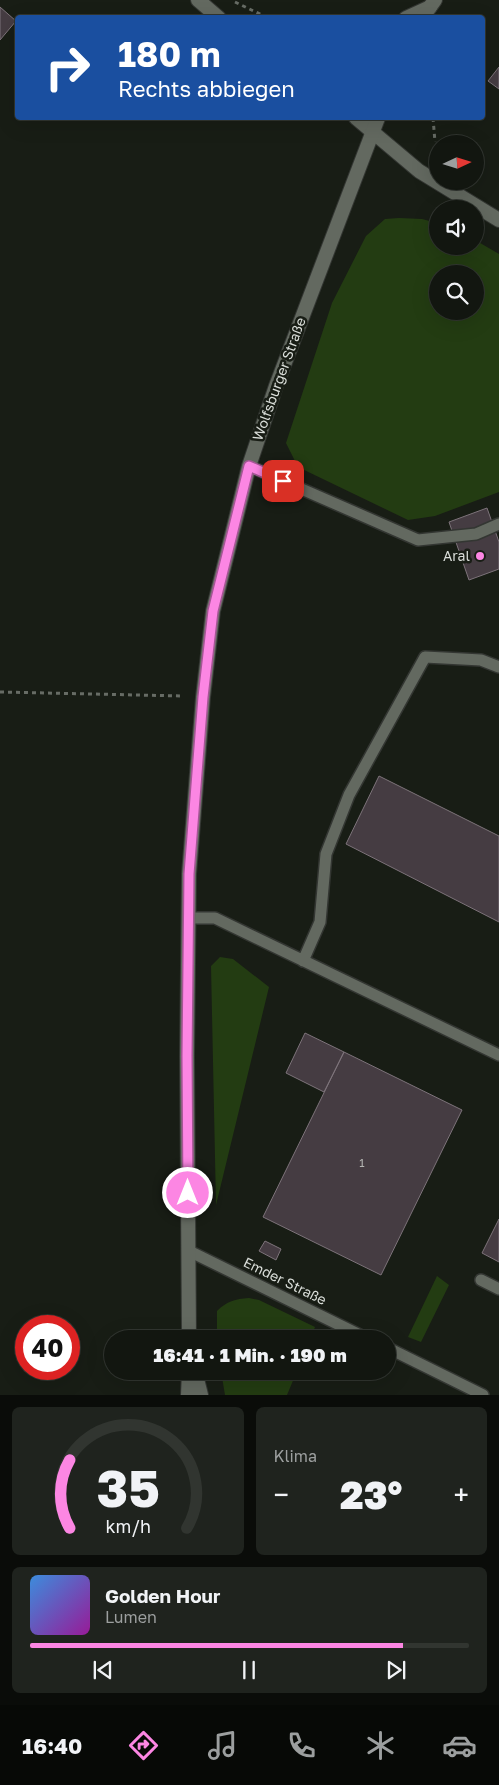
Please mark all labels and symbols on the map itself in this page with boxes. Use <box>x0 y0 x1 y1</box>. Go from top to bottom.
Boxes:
north arrow <box>429 135 484 190</box>
street label: Wolfsburger Straße <box>248 315 309 443</box>
pin <box>262 460 304 502</box>
place label: Aral <box>443 547 470 564</box>
marker: Aral <box>474 550 486 562</box>
house number: 1 <box>359 1156 365 1169</box>
position arrow <box>161 1166 213 1218</box>
street label: Emder Straße <box>241 1253 330 1308</box>
speed limit sign: 40 <box>15 1315 80 1380</box>

